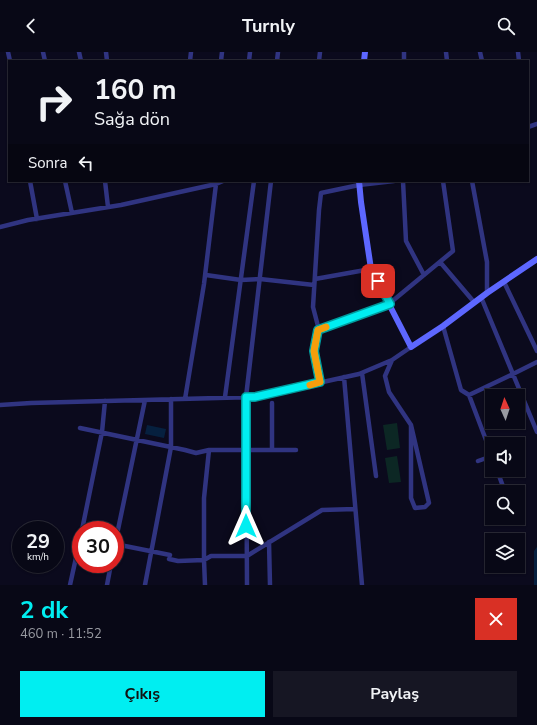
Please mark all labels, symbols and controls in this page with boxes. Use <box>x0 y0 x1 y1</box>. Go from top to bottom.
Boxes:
text: Turnly <box>242 14 295 38</box>
icon: back <box>20 15 42 37</box>
icon: search <box>495 15 517 37</box>
text: 160 m <box>94 71 177 109</box>
icon: right <box>28 76 80 128</box>
text: Sağa dön <box>94 107 170 131</box>
icon: left <box>75 152 97 174</box>
text: Sonra <box>28 153 67 173</box>
pin <box>361 264 395 298</box>
icon: arrive <box>367 270 389 292</box>
north arrow <box>485 389 525 429</box>
map controls <box>485 389 525 573</box>
button: sound <box>485 437 525 477</box>
button: search <box>485 485 525 525</box>
position arrow <box>225 505 267 547</box>
speed limit sign: 30 <box>72 521 124 573</box>
text: 29 <box>26 528 50 555</box>
button: layers <box>485 533 525 573</box>
text: km/h <box>27 550 49 564</box>
text: 2 dk <box>20 594 68 626</box>
button: close <box>475 598 517 640</box>
text: 460 m · 11:52 <box>20 625 102 643</box>
button: Çıkış <box>20 671 265 717</box>
button: Paylaş <box>273 671 517 717</box>

